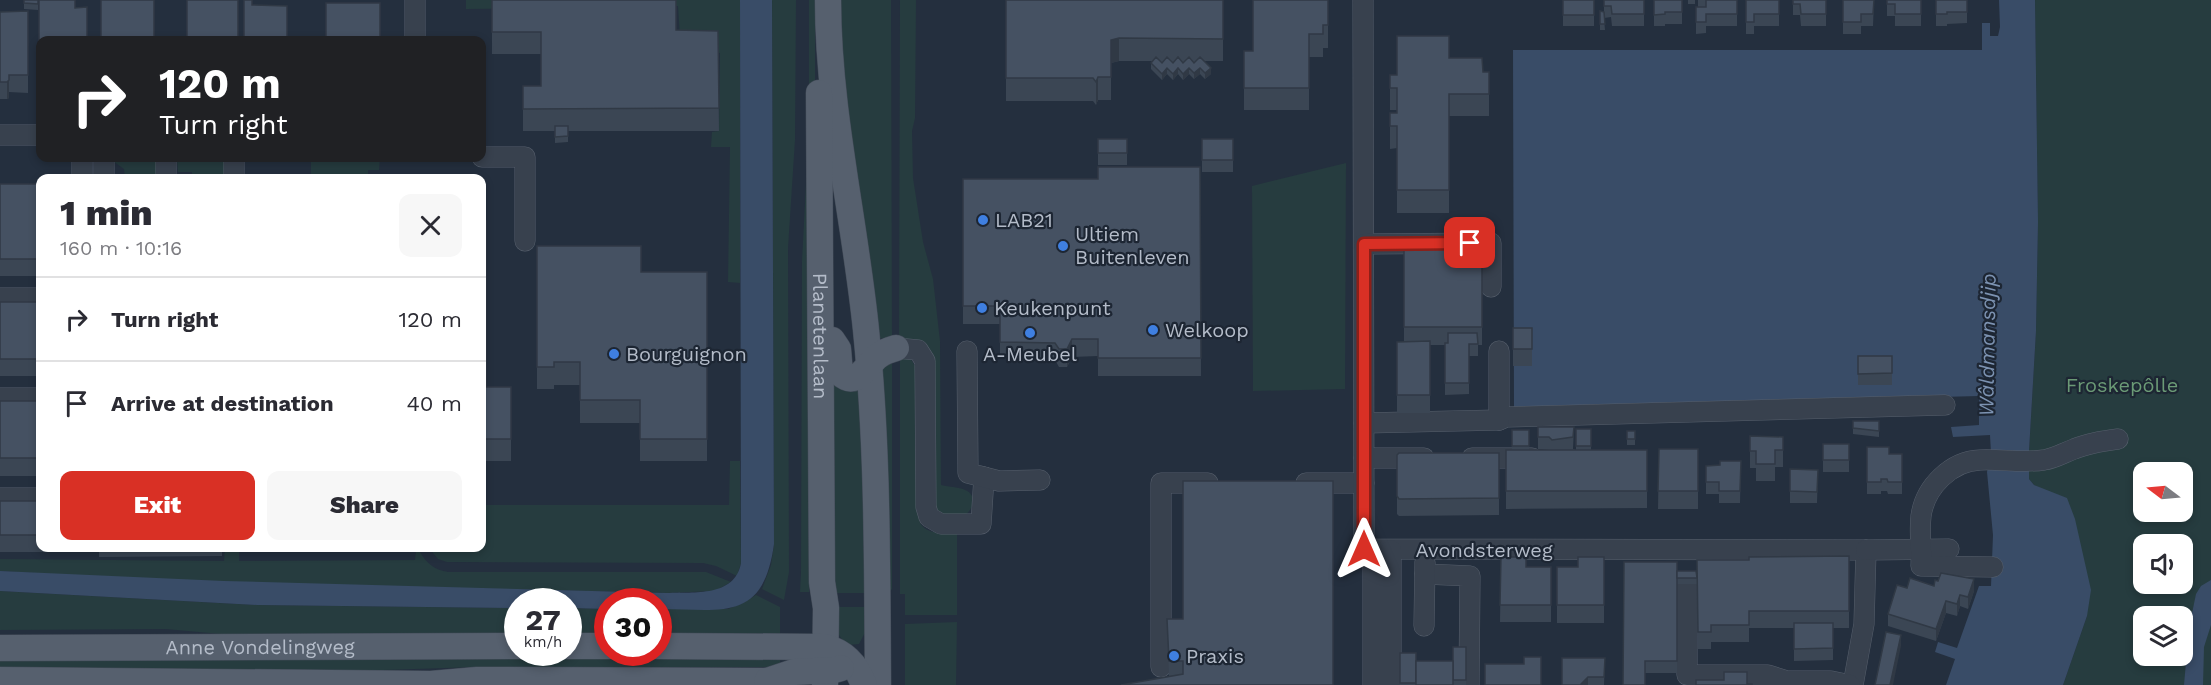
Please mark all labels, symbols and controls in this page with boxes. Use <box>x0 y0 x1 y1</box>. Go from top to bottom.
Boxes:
text: 120 m <box>159 59 281 108</box>
icon: right <box>60 60 138 138</box>
text: Turn right <box>159 109 288 141</box>
text: 1 min <box>60 192 153 234</box>
button: close <box>399 194 462 257</box>
place label: LAB21 <box>995 208 1053 232</box>
marker: LAB21 <box>976 213 990 227</box>
pin <box>1444 217 1495 268</box>
place label: Ultiem Buitenleven <box>1075 222 1190 269</box>
icon: arrive <box>1453 226 1486 259</box>
text: 160 m · 10:16 <box>60 236 182 260</box>
marker: Ultiem Buitenleven <box>1056 239 1070 253</box>
street label: Planetenlaan <box>808 273 833 399</box>
water label: Wâldmansdjip <box>1973 273 2001 417</box>
place label: Keukenpunt <box>994 296 1111 320</box>
marker: Keukenpunt <box>975 301 989 315</box>
icon: right <box>60 303 93 336</box>
text: Turn right <box>111 307 218 332</box>
text: 120 m <box>398 307 462 332</box>
place label: Welkoop <box>1165 318 1249 342</box>
marker: Welkoop <box>1146 323 1160 337</box>
marker: A-Meubel <box>1023 326 1037 340</box>
place label: Bourguignon <box>626 342 747 366</box>
place label: A-Meubel <box>983 342 1077 366</box>
marker: Bourguignon <box>607 347 621 361</box>
park label: Froskepôlle <box>2066 373 2178 397</box>
icon: arrive <box>60 387 93 420</box>
text: Arrive at destination <box>111 391 334 416</box>
text: 40 m <box>406 391 462 416</box>
north arrow <box>2133 462 2193 522</box>
map controls <box>2133 462 2193 666</box>
button: Exit <box>60 471 255 540</box>
button: Share <box>267 471 462 540</box>
position arrow <box>1332 517 1396 581</box>
button: sound <box>2133 534 2193 594</box>
street label: Avondsterweg <box>1415 538 1553 562</box>
speed limit sign: 30 <box>594 588 672 666</box>
text: 27 <box>525 602 561 637</box>
button: layers <box>2133 606 2193 666</box>
text: km/h <box>524 633 562 651</box>
street label: Anne Vondelingweg <box>165 635 355 659</box>
place label: Praxis <box>1186 644 1244 668</box>
marker: Praxis <box>1167 649 1181 663</box>

